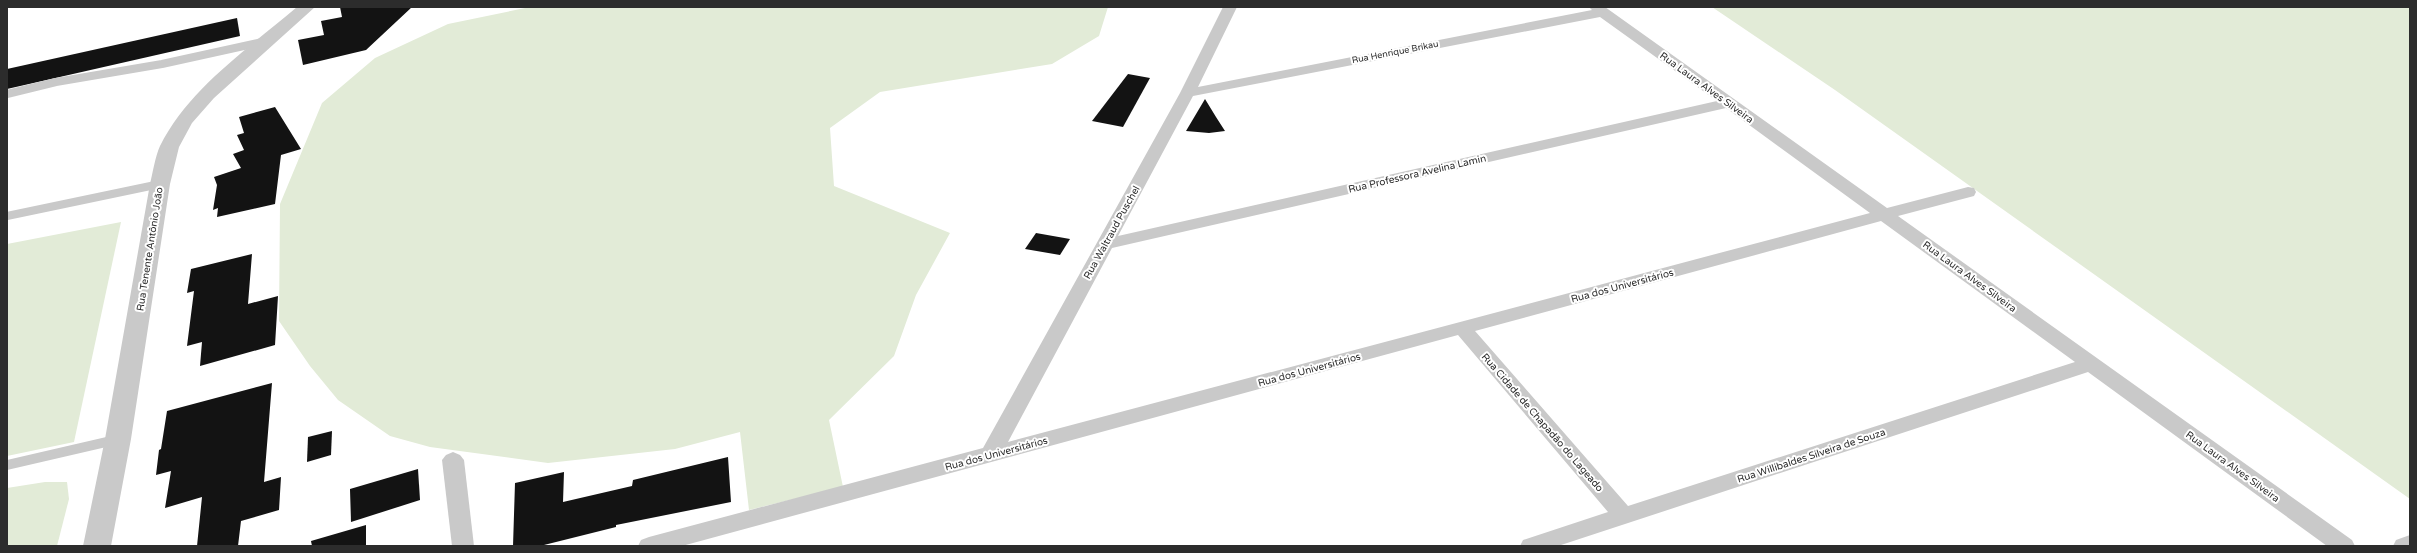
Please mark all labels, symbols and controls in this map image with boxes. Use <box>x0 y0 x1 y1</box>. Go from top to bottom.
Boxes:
street label: Rua Henrique Brikau <box>1351 39 1439 66</box>
street label: Rua Laura Alves Silveira <box>1657 50 1756 126</box>
street label: Rua Professora Avelina Lamin <box>1347 152 1487 196</box>
street label: Rua Waltraud Puschel <box>1081 184 1142 281</box>
street label: Rua Tenente Antônio João <box>134 186 166 312</box>
street label: Rua Laura Alves Silveira <box>1920 239 2019 315</box>
street label: Rua dos Universitários <box>1570 266 1675 305</box>
street label: Rua dos Universitários <box>1257 350 1362 389</box>
street label: Rua Cidade de Chapadão do Lageado <box>1479 351 1606 494</box>
street label: Rua Willibaldes Silveira de Souza <box>1736 426 1887 486</box>
street label: Rua Laura Alves Silveira <box>2183 429 2282 505</box>
street label: Rua dos Universitários <box>944 434 1049 473</box>

